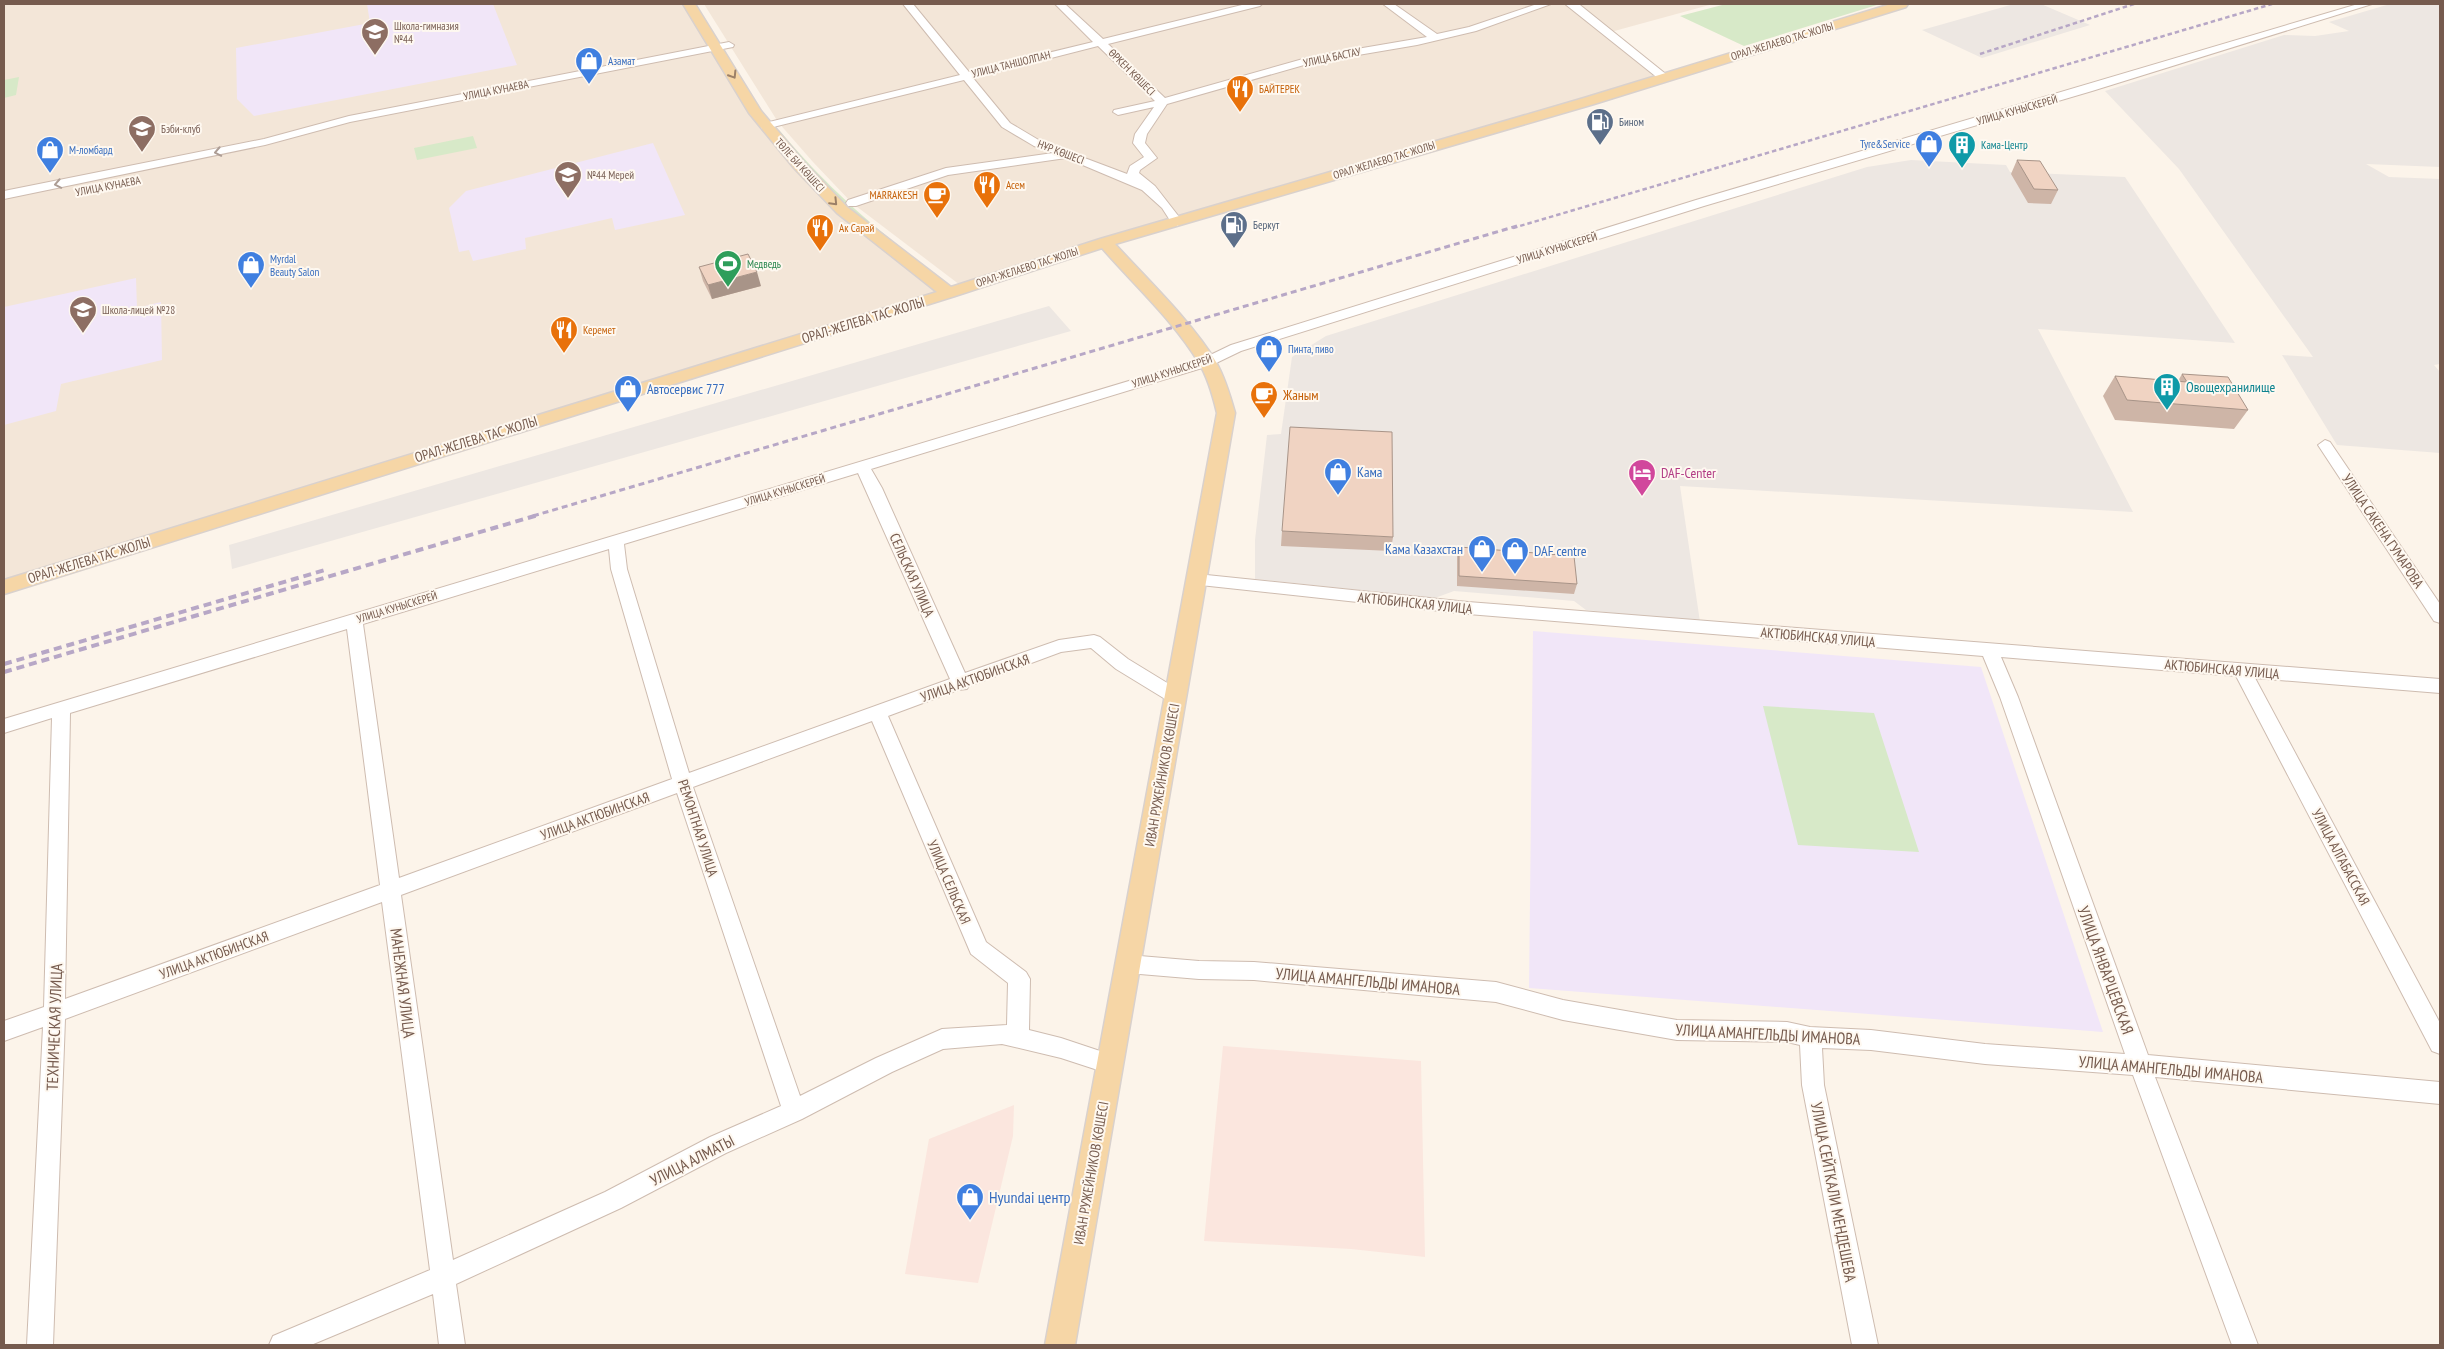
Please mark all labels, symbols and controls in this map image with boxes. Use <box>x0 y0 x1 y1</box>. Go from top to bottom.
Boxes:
school or university icon: Школа-гимназия №44 <box>360 17 390 56</box>
place label: Школа-гимназия №44 <box>394 19 459 46</box>
street label: ОРАЛ-ЖЕЛАЕВО ТАС ЖОЛЫ <box>1729 19 1835 63</box>
street label: УЛИЦА БАСТАУ <box>1302 44 1362 70</box>
shop icon: Азамат <box>574 46 604 85</box>
street label: ӨРКЕН КӨШЕСІ <box>1106 46 1158 98</box>
street label: УЛИЦА ТАНШОЛПАН <box>970 47 1052 81</box>
place label: Азамат <box>608 54 636 68</box>
one-way arrow <box>726 70 736 79</box>
restaurant icon: БАЙТЕРЕК <box>1225 74 1255 113</box>
street label: УЛИЦА КУНАЕВА <box>462 77 531 103</box>
place label: БАЙТЕРЕК <box>1259 82 1300 96</box>
street label: УЛИЦА КУНЫСКЕРЕЙ <box>1975 92 2059 128</box>
fuel station icon: Бином <box>1585 107 1615 146</box>
school or university icon: Бэби-клуб <box>127 114 157 153</box>
place label: Бином <box>1619 115 1644 129</box>
place label: Бэби-клуб <box>161 122 201 136</box>
shop icon: Tyre&Service <box>1914 129 1944 168</box>
building icon: Кама-Центр <box>1947 130 1977 169</box>
shop icon: М-ломбард <box>35 135 65 174</box>
street label: ТӨЛЕ БИ КӨШЕСІ <box>772 135 828 195</box>
street label: НҰР КӨШЕСІ <box>1036 137 1086 167</box>
place label: Tyre&Service <box>1860 137 1910 151</box>
street label: ОРАЛ ЖЕЛАЕВО ТАС ЖОЛЫ <box>1331 138 1437 182</box>
place label: Кама-Центр <box>1981 138 2028 152</box>
place label: М-ломбард <box>69 143 113 157</box>
one-way arrow <box>213 146 222 157</box>
school or university icon: №44 Мерей <box>553 160 583 199</box>
place label: №44 Мерей <box>587 168 634 182</box>
restaurant icon: Асем <box>972 170 1002 209</box>
street label: УЛИЦА КУНАЕВА <box>74 173 143 199</box>
one-way arrow <box>54 178 63 189</box>
place label: Асем <box>1006 178 1025 192</box>
cafe icon: MARRAKESH <box>922 180 952 219</box>
place label: MARRAKESH <box>870 188 918 202</box>
one-way arrow <box>828 196 837 205</box>
fuel station icon: Беркут <box>1219 210 1249 249</box>
restaurant icon: Ак Сарай <box>805 213 835 252</box>
place label: Беркут <box>1253 218 1280 232</box>
place label: Ак Сарай <box>839 221 874 235</box>
street label: УЛИЦА КУНЫСКЕРЕЙ <box>1515 229 1599 267</box>
street label: ОРАЛ-ЖЕЛАЕВО ТАС ЖОЛЫ <box>974 244 1080 290</box>
sports icon: Медведь <box>713 249 743 288</box>
shop icon: Myrdal Beauty Salon <box>236 250 266 289</box>
place label: Myrdal Beauty Salon <box>270 252 319 279</box>
place label: Медведь <box>747 257 781 271</box>
street label: ОРАЛ-ЖЕЛЕВА ТАС ЖОЛЫ <box>799 293 927 347</box>
school or university icon: Школа-лицей №28 <box>68 295 98 334</box>
place label: Школа-лицей №28 <box>102 303 175 317</box>
restaurant icon: Керемет <box>549 315 579 354</box>
place label: Керемет <box>583 323 616 337</box>
shop icon: Пинта, пиво <box>1254 334 1284 373</box>
place label: Пинта, пиво <box>1288 342 1334 356</box>
street label: УЛИЦА КУНЫСКЕРЕЙ <box>1130 351 1214 391</box>
building icon: Овощехранилище <box>2152 372 2182 411</box>
shop icon: Автосервис 777 <box>613 374 643 413</box>
place label: Овощехранилище <box>2186 378 2276 396</box>
place label: Автосервис 777 <box>647 380 725 398</box>
cafe icon: Жаным <box>1249 380 1279 419</box>
place label: Жаным <box>1282 386 1319 404</box>
street label: ОРАЛ-ЖЕЛЕВА ТАС ЖОЛЫ <box>412 412 540 466</box>
shop icon: Кама <box>1323 457 1353 496</box>
hotel icon: DAF-Center <box>1627 458 1657 497</box>
place label: Кама <box>1357 463 1382 481</box>
place label: DAF-Center <box>1661 464 1716 482</box>
street label: УЛИЦА САКЕНА ГУМАРОВА <box>2338 470 2428 592</box>
street label: УЛИЦА КУНЫСКЕРЕЙ <box>743 471 827 509</box>
street label: СЕЛЬСКАЯ УЛИЦА <box>886 530 939 620</box>
street label: ОРАЛ-ЖЕЛЕВА ТАС ЖОЛЫ <box>25 533 153 587</box>
shop icon: Кама Казахстан <box>1467 534 1497 573</box>
shop icon: DAF centre <box>1500 536 1530 575</box>
place label: Кама Казахстан <box>1385 540 1463 558</box>
place label: DAF centre <box>1534 542 1587 560</box>
street label: УЛИЦА КУНЫСКЕРЕЙ <box>355 588 439 626</box>
street label: АКТЮБИНСКАЯ УЛИЦА <box>1357 588 1474 618</box>
street label: АКТЮБИНСКАЯ УЛИЦА <box>1760 623 1877 651</box>
street label: УЛИЦА АКТЮБИНСКАЯ <box>918 650 1032 706</box>
street label: АКТЮБИНСКАЯ УЛИЦА <box>2164 655 2281 683</box>
street label: ИВАН РУЖЕЙНИКОВ КӨШЕСІ <box>1141 702 1183 848</box>
street label: РЕМОНТНАЯ УЛИЦА <box>674 777 722 879</box>
street label: УЛИЦА АКТЮБИНСКАЯ <box>538 788 652 844</box>
street label: УЛИЦА АЛГАБАССКАЯ <box>2308 806 2374 908</box>
street label: УЛИЦА СЕЛЬСКАЯ <box>923 837 975 927</box>
street label: УЛИЦА ЯНВАРЦЕВСКАЯ <box>2074 903 2138 1037</box>
street label: УЛИЦА АКТЮБИНСКАЯ <box>157 927 271 983</box>
street label: МАНЕЖНАЯ УЛИЦА <box>386 927 420 1039</box>
street label: ТЕХНИЧЕСКАЯ УЛИЦА <box>42 963 66 1091</box>
street label: УЛИЦА АМАНГЕЛЬДЫ ИМАНОВА <box>1275 963 1461 999</box>
street label: УЛИЦА АМАНГЕЛЬДЫ ИМАНОВА <box>1675 1019 1861 1049</box>
street label: УЛИЦА АМАНГЕЛЬДЫ ИМАНОВА <box>2078 1051 2264 1087</box>
street label: ИВАН РУЖЕЙНИКОВ КӨШЕСІ <box>1070 1100 1112 1246</box>
street label: УЛИЦА СЕЙТКАЛИ МЕНДЕШЕВА <box>1807 1100 1861 1284</box>
street label: УЛИЦА АЛМАТЫ <box>646 1130 738 1190</box>
shop icon: Hyundai центр <box>955 1182 985 1221</box>
place label: Hyundai центр <box>989 1187 1070 1207</box>

